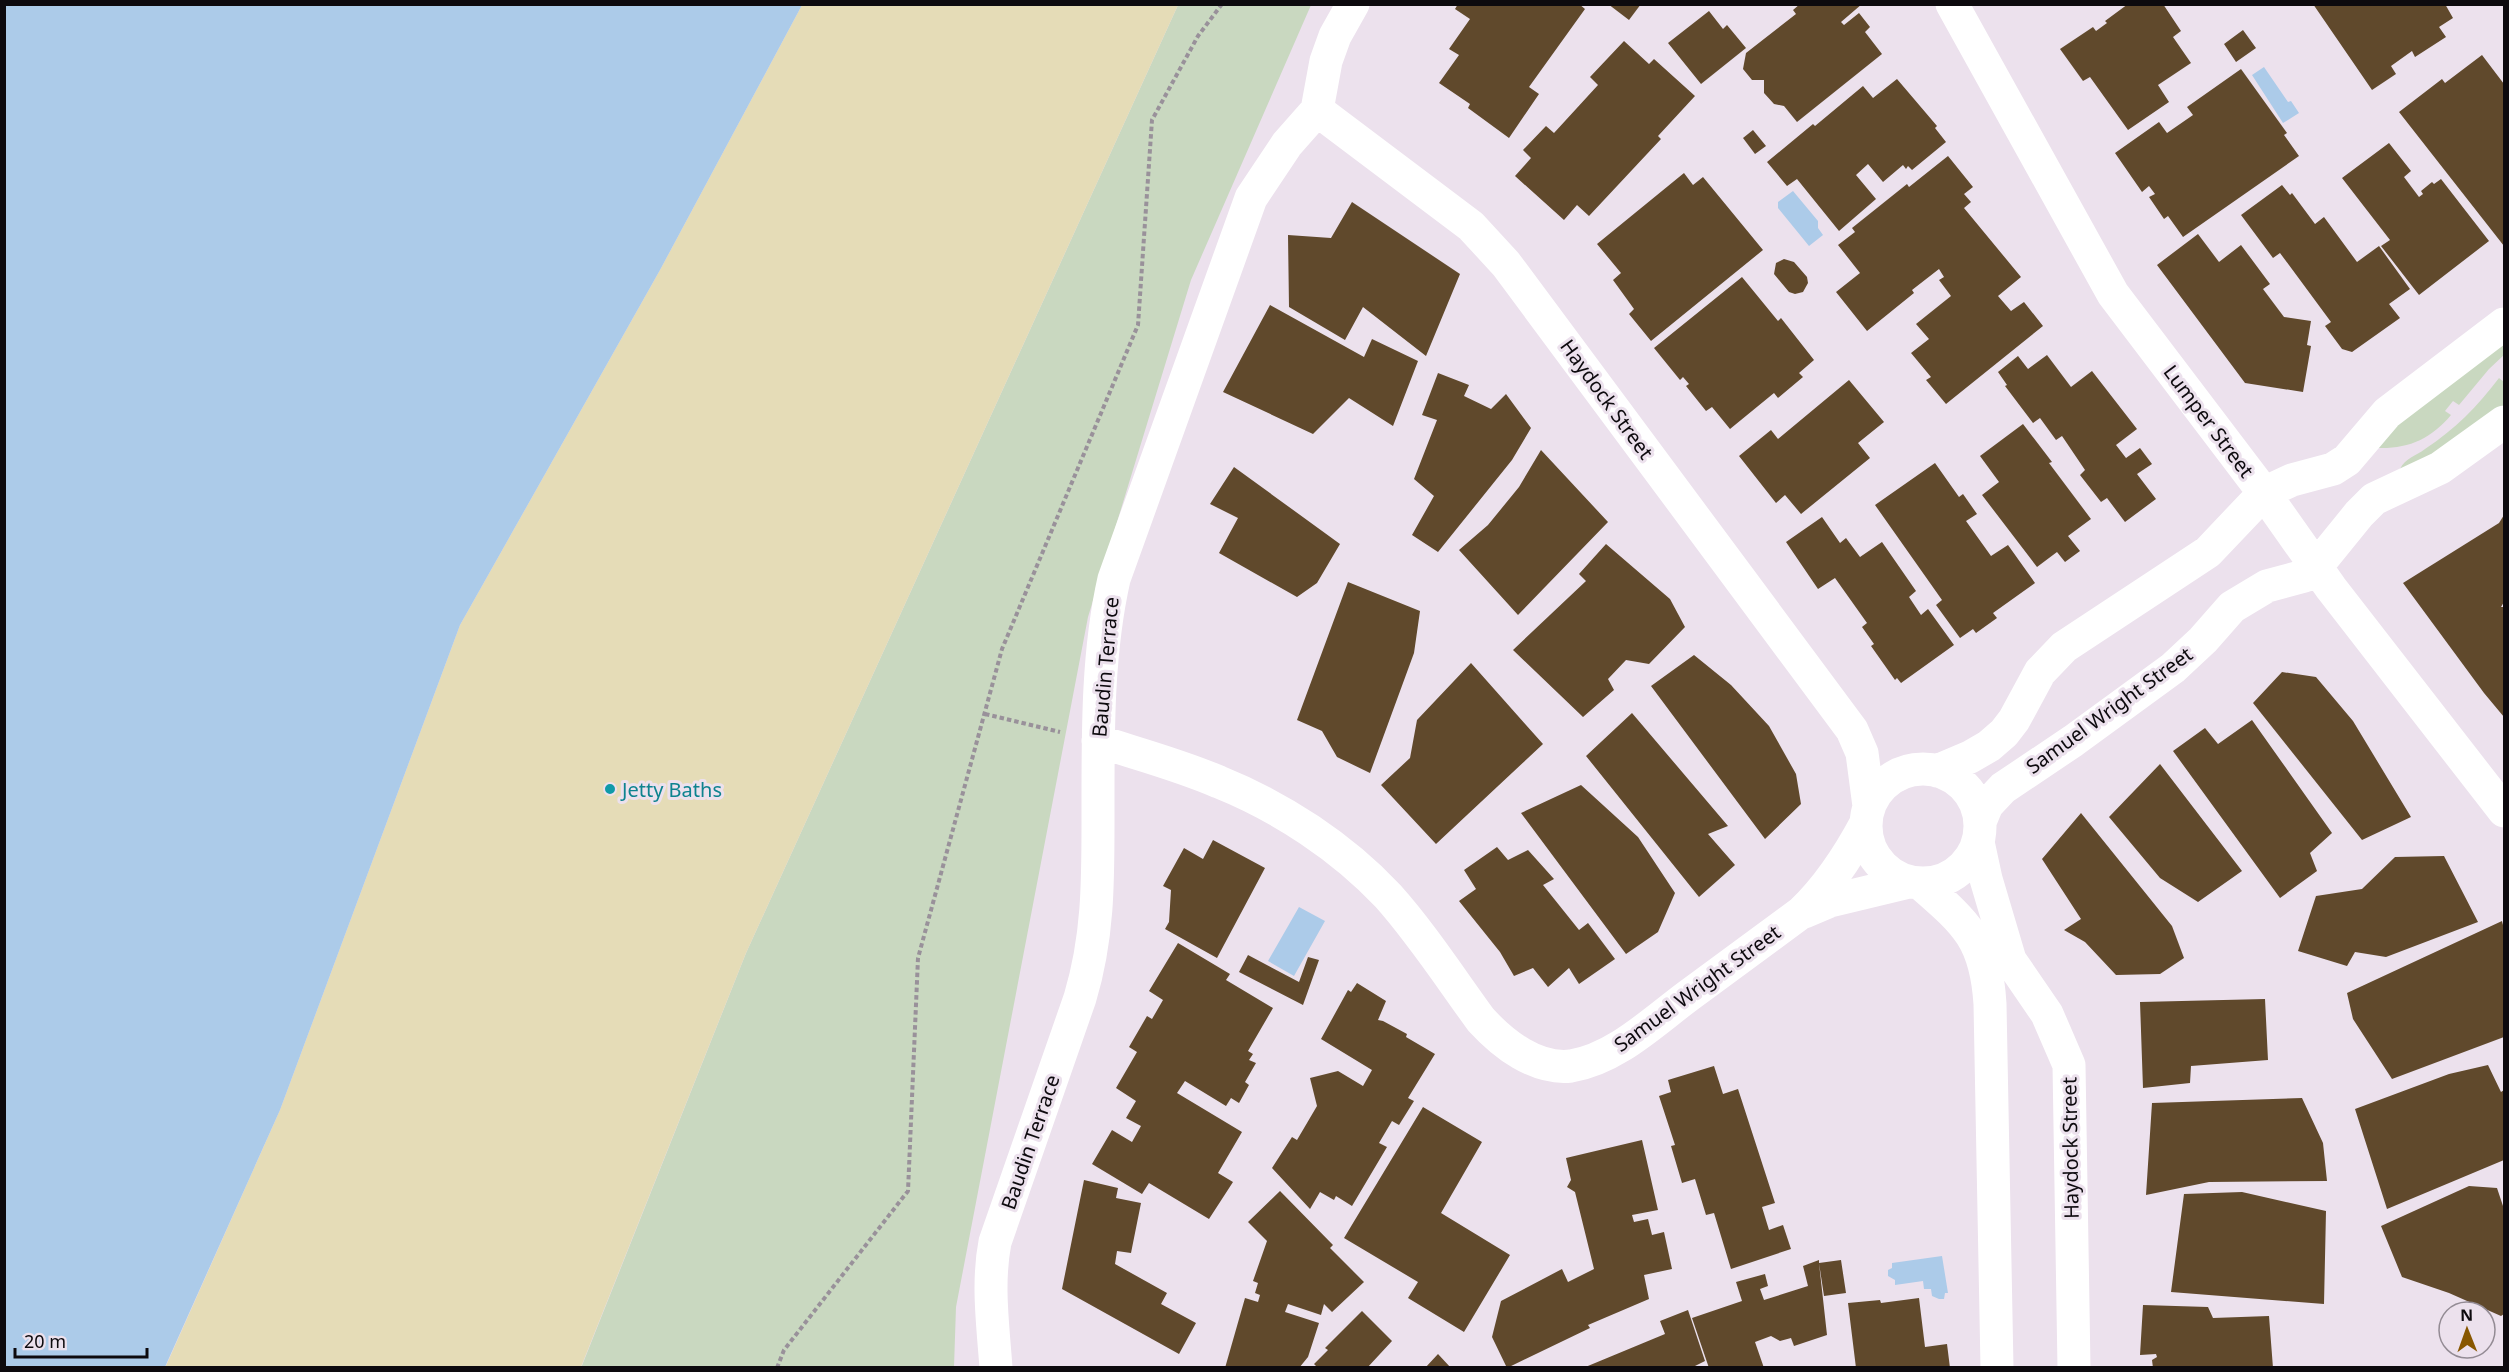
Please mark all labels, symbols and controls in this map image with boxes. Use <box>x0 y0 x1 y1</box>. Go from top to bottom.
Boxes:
street label: Haydock Street <box>1554 334 1660 464</box>
street label: Lumper Street <box>2158 359 2260 483</box>
street label: Baudin Terrace <box>1085 596 1125 738</box>
street label: Samuel Wright Street <box>2020 640 2198 780</box>
place label: Jetty Baths <box>620 776 722 803</box>
marker: Jetty Baths <box>603 782 617 796</box>
street label: Samuel Wright Street <box>1608 918 1786 1058</box>
street label: Baudin Terrace <box>994 1071 1066 1213</box>
street label: Haydock Street <box>2055 1077 2085 1219</box>
north arrow <box>2437 1300 2497 1360</box>
text: N <box>2460 1304 2473 1326</box>
scale bar <box>15 1321 147 1359</box>
text: 20 m <box>24 1329 66 1353</box>

